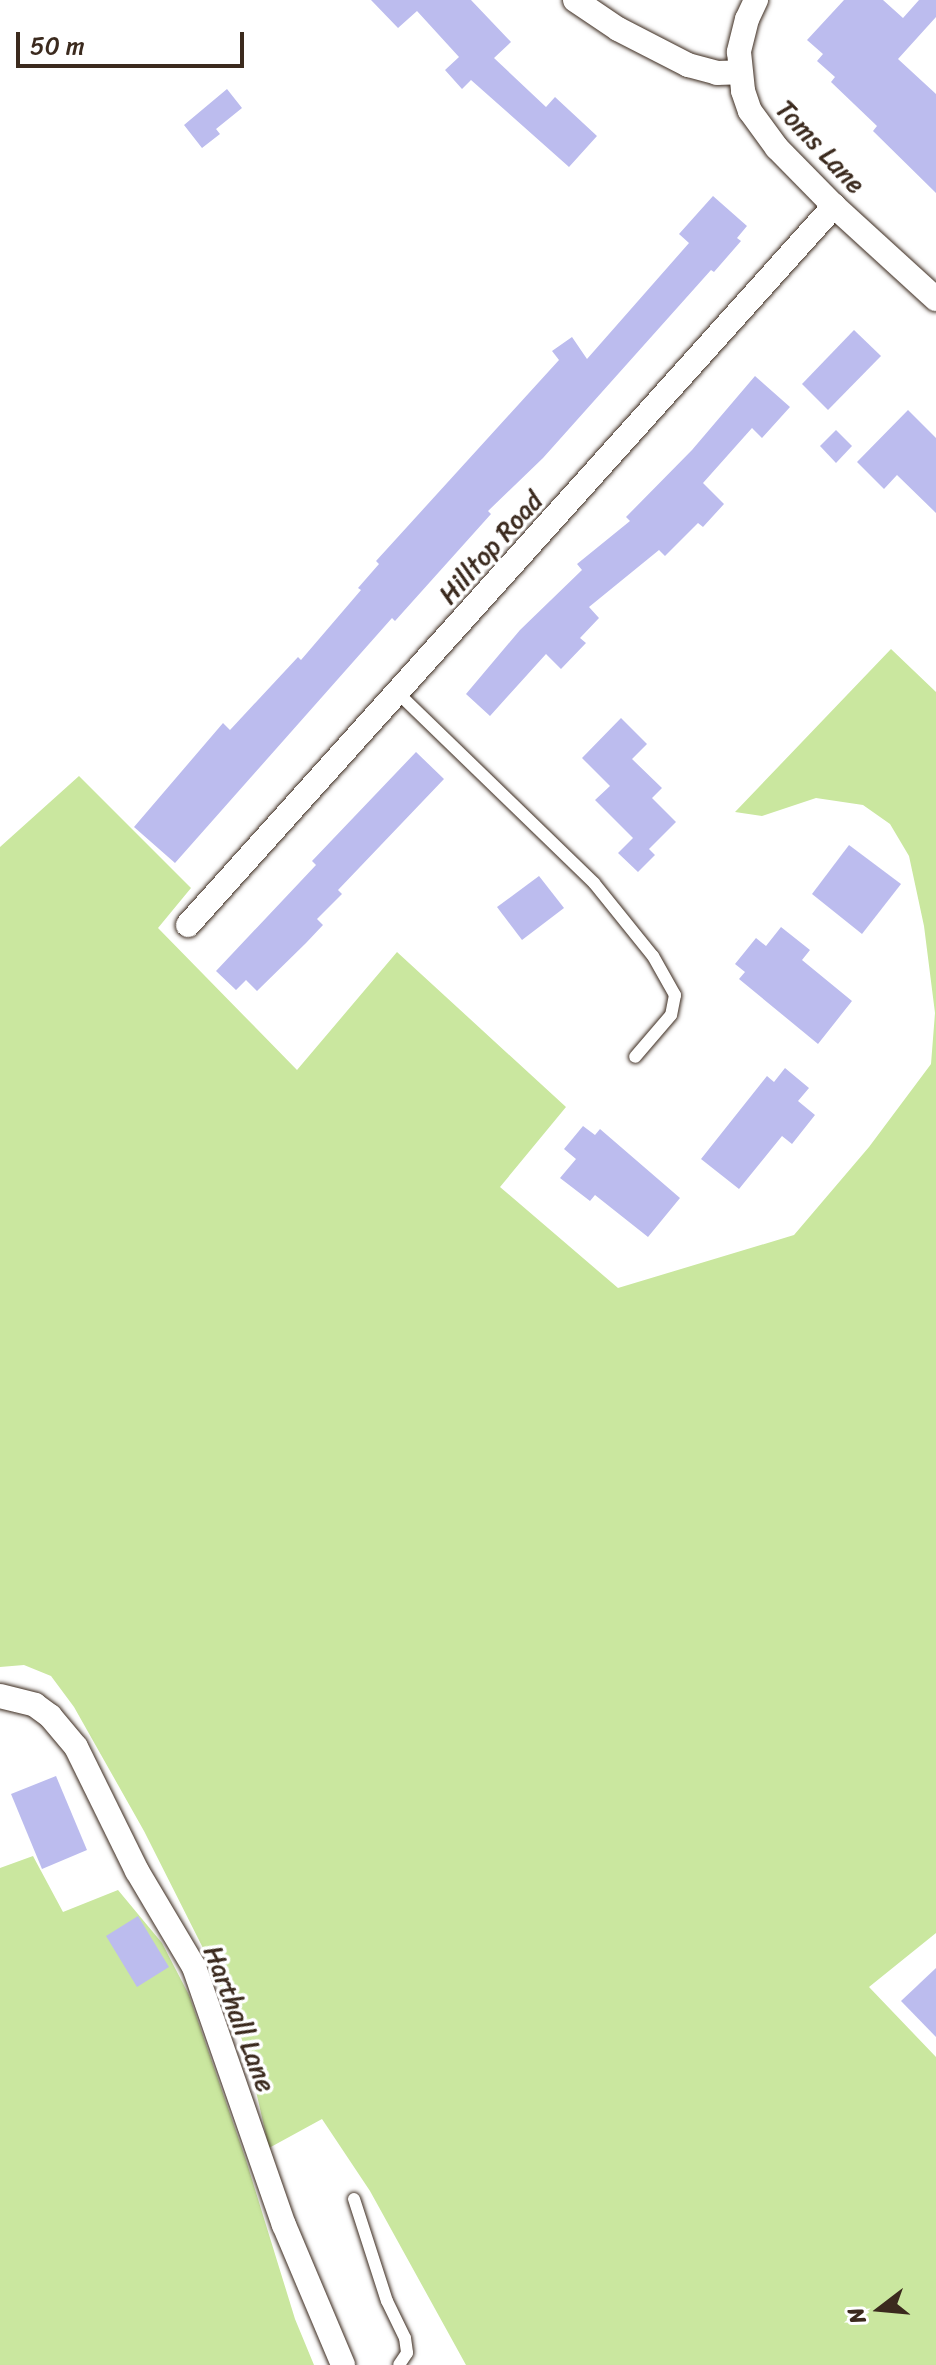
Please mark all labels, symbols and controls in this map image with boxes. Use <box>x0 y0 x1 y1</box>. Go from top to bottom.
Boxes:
scale bar <box>20 16 248 66</box>
text: 50 m <box>30 25 85 67</box>
street label: Toms Lane <box>769 94 871 200</box>
street label: Hilltop Road <box>432 485 550 611</box>
street label: Harthall Lane <box>197 1941 281 2097</box>
north arrow <box>840 2269 920 2349</box>
text: N <box>836 2303 877 2328</box>

